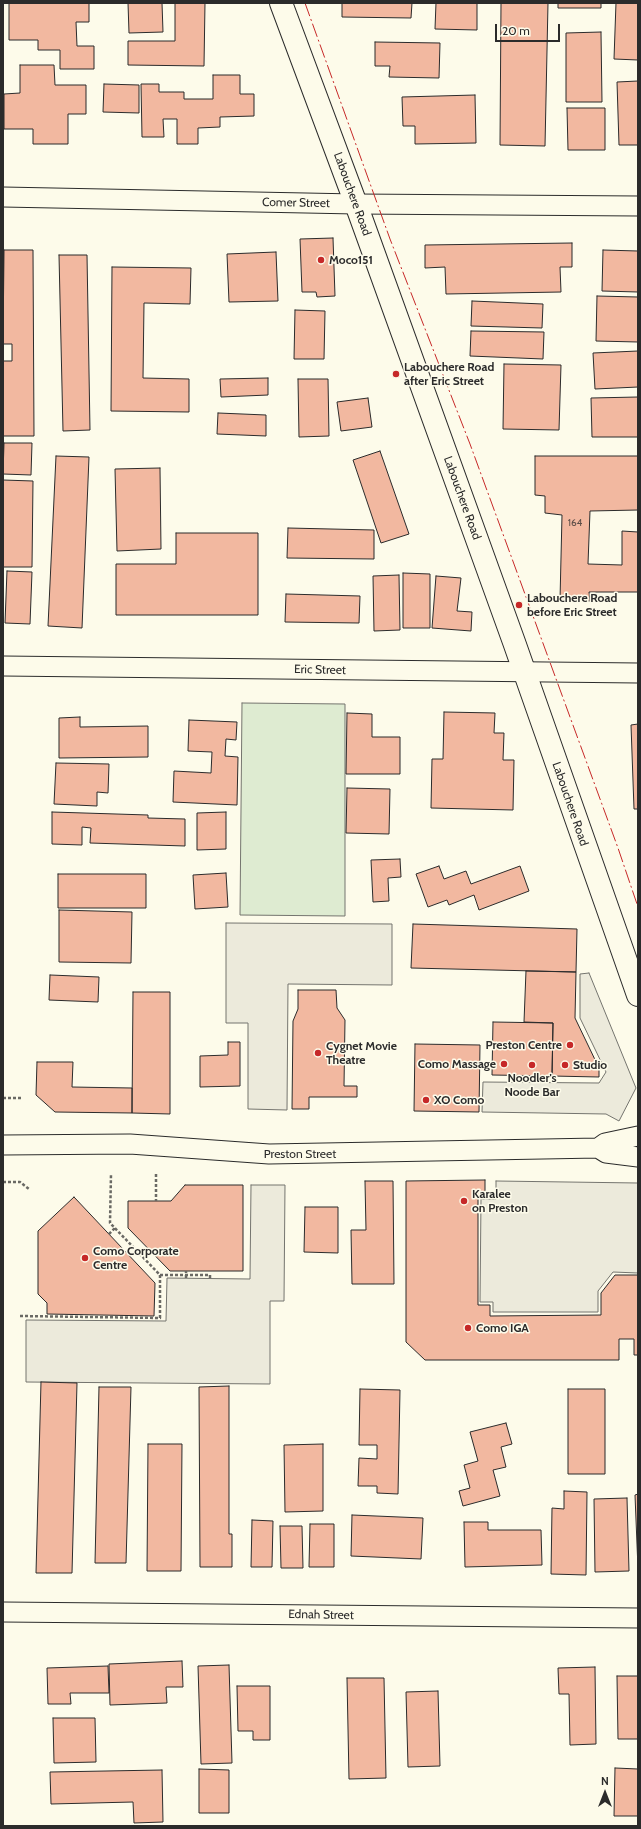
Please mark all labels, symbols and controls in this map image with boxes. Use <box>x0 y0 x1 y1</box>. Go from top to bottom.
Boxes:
scale bar <box>497 16 562 42</box>
text: 20 m <box>502 23 530 38</box>
street label: Labouchere Road <box>330 150 374 238</box>
street label: Comer Street <box>262 195 330 211</box>
place label: Moco151 <box>329 253 373 267</box>
marker: Moco151 <box>316 255 326 265</box>
place label: Labouchere Road after Eric Street <box>404 360 494 388</box>
marker: Labouchere Road after Eric Street <box>391 369 401 379</box>
street label: Labouchere Road <box>440 454 484 542</box>
house number: 164 <box>568 517 582 529</box>
place label: Labouchere Road before Eric Street <box>527 591 617 619</box>
marker: Labouchere Road before Eric Street <box>514 600 524 610</box>
street label: Eric Street <box>294 662 346 678</box>
street label: Labouchere Road <box>549 760 591 848</box>
place label: Preston Centre <box>485 1038 562 1052</box>
place label: Cygnet Movie Theatre <box>326 1039 397 1067</box>
marker: Preston Centre <box>565 1040 575 1050</box>
marker: Cygnet Movie Theatre <box>313 1048 323 1058</box>
place label: Como Massage <box>418 1057 496 1071</box>
place label: Studio <box>573 1058 607 1072</box>
marker: Como Massage <box>499 1059 509 1069</box>
marker: Noodler's Noode Bar <box>527 1060 537 1070</box>
marker: Studio <box>560 1060 570 1070</box>
place label: Noodler's Noode Bar <box>504 1071 560 1099</box>
place label: XO Como <box>434 1093 484 1107</box>
marker: XO Como <box>421 1095 431 1105</box>
street label: Preston Street <box>264 1147 336 1161</box>
place label: Karalee on Preston <box>472 1187 528 1215</box>
marker: Karalee on Preston <box>459 1196 469 1206</box>
place label: Como Corporate Centre <box>93 1244 179 1272</box>
marker: Como Corporate Centre <box>80 1253 90 1263</box>
place label: Como IGA <box>476 1321 529 1335</box>
marker: Como IGA <box>463 1323 473 1333</box>
street label: Ednah Street <box>288 1607 354 1623</box>
north arrow <box>585 1773 625 1813</box>
text: N <box>601 1774 609 1788</box>

